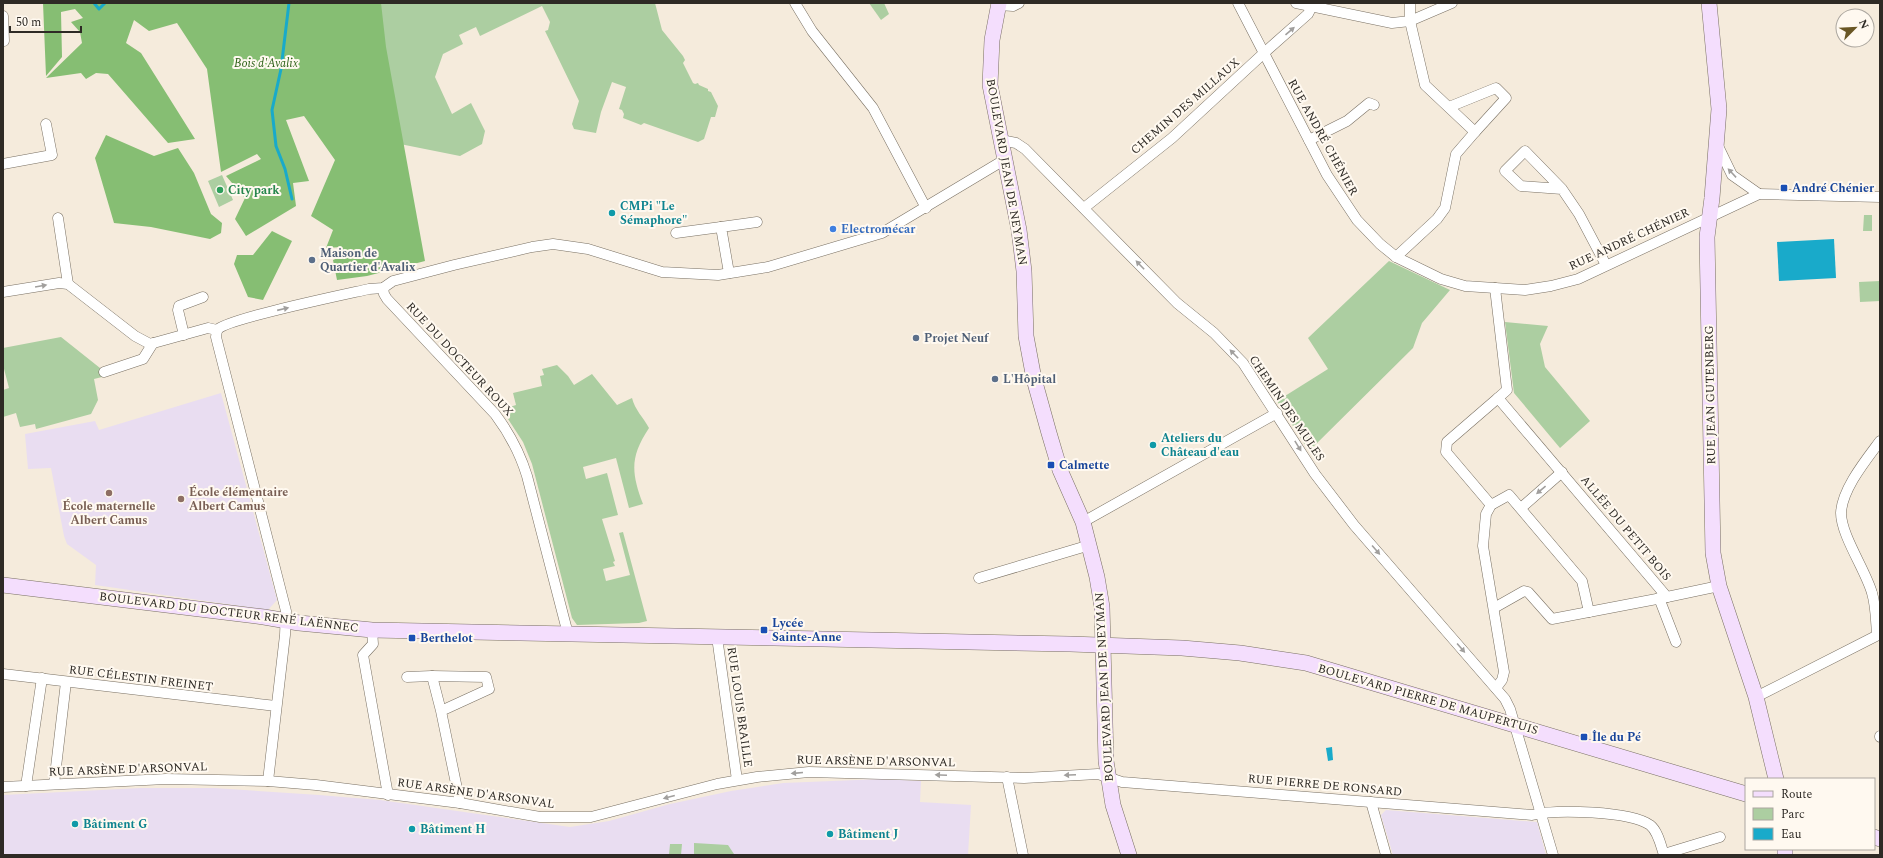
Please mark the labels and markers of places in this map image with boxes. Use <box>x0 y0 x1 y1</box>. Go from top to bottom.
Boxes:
place label: André Chénier <box>1792 179 1875 198</box>
place label: City park <box>228 181 280 200</box>
marker: André Chénier <box>1779 183 1789 193</box>
marker: City park <box>215 185 225 195</box>
place label: CMPi "Le Sémaphore" <box>620 197 687 230</box>
marker: CMPi "Le Sémaphore" <box>607 208 617 218</box>
place label: Electromécar <box>841 220 916 239</box>
marker: Electromécar <box>828 224 838 234</box>
place label: Maison de Quartier d'Avalix <box>320 244 416 277</box>
marker: Maison de Quartier d'Avalix <box>307 255 317 265</box>
place label: Projet Neuf <box>924 329 990 348</box>
marker: Projet Neuf <box>911 333 921 343</box>
place label: L'Hôpital <box>1003 370 1056 389</box>
marker: L'Hôpital <box>990 374 1000 384</box>
place label: Ateliers du Château d'eau <box>1161 429 1239 462</box>
marker: Ateliers du Château d'eau <box>1148 440 1158 450</box>
place label: Calmette <box>1059 456 1110 475</box>
marker: Calmette <box>1046 460 1056 470</box>
place label: École élémentaire Albert Camus <box>189 483 288 516</box>
marker: École maternelle Albert Camus <box>104 488 114 498</box>
marker: École élémentaire Albert Camus <box>176 494 186 504</box>
place label: École maternelle Albert Camus <box>62 497 156 530</box>
place label: Lycée Sainte-Anne <box>772 614 842 647</box>
marker: Lycée Sainte-Anne <box>759 625 769 635</box>
place label: Berthelot <box>420 629 473 648</box>
marker: Berthelot <box>407 633 417 643</box>
place label: Île du Pé <box>1592 728 1641 747</box>
marker: Île du Pé <box>1579 732 1589 742</box>
place label: Bâtiment G <box>83 815 147 834</box>
marker: Bâtiment G <box>70 819 80 829</box>
place label: Bâtiment H <box>420 820 485 839</box>
marker: Bâtiment H <box>407 824 417 834</box>
place label: Bâtiment J <box>838 825 898 844</box>
marker: Bâtiment J <box>825 829 835 839</box>

